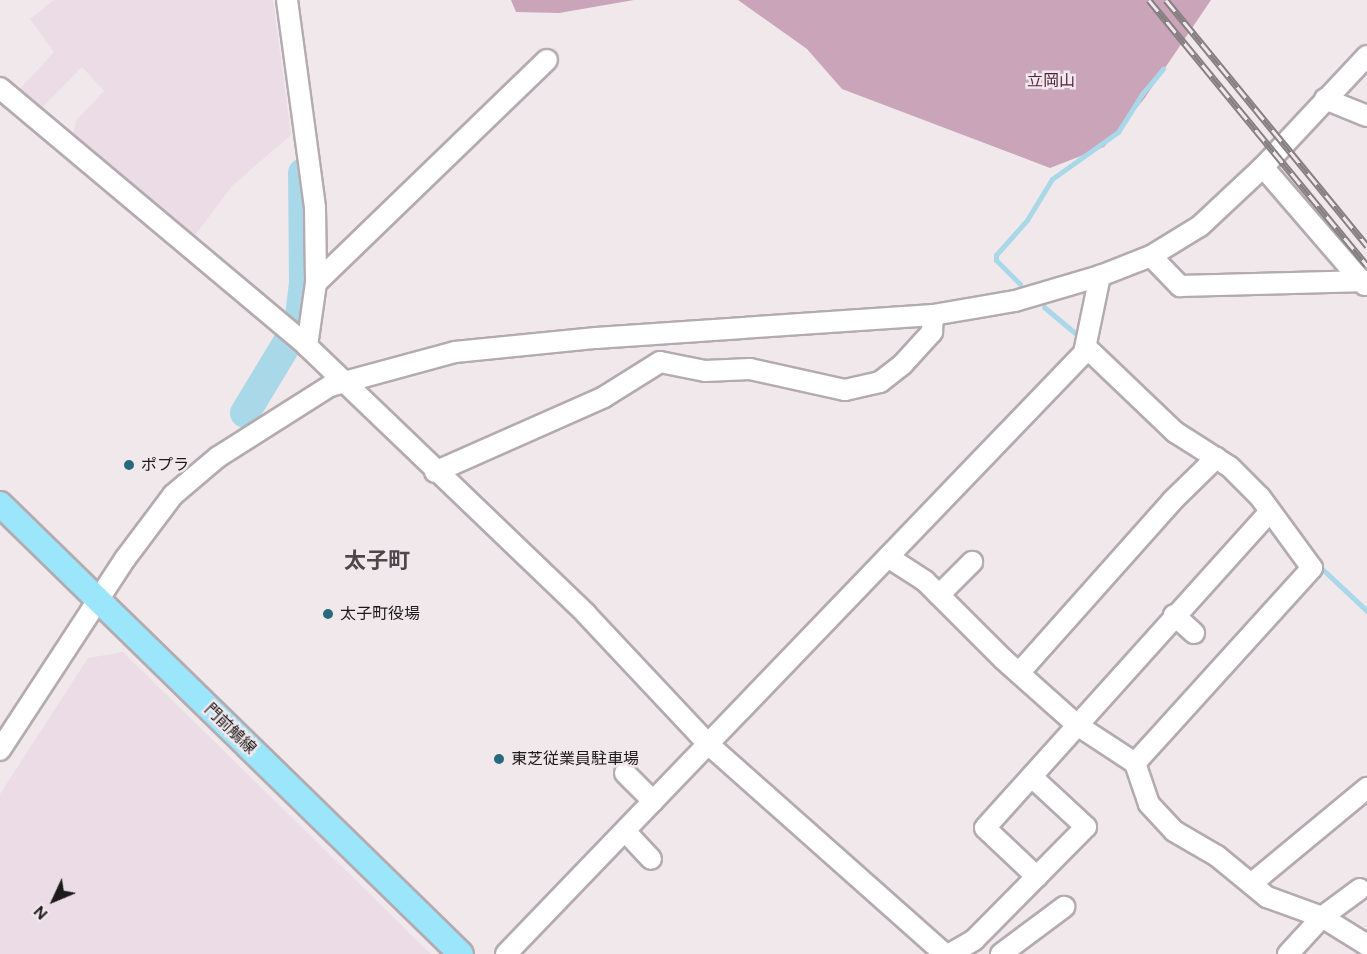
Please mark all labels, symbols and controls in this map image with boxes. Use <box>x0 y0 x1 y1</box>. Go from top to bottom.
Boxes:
park label: 立岡山 <box>1027 71 1075 91</box>
place label: ポプラ <box>141 455 189 475</box>
marker: ポプラ <box>122 458 136 472</box>
district label: 太子町 <box>344 548 410 574</box>
place label: 太子町役場 <box>340 604 420 624</box>
marker: 太子町役場 <box>321 607 335 621</box>
street label: 門前鵤線 <box>200 700 260 758</box>
place label: 東芝従業員駐車場 <box>511 749 639 769</box>
marker: 東芝従業員駐車場 <box>492 752 506 766</box>
north arrow <box>24 870 84 930</box>
text: N <box>29 901 52 924</box>

